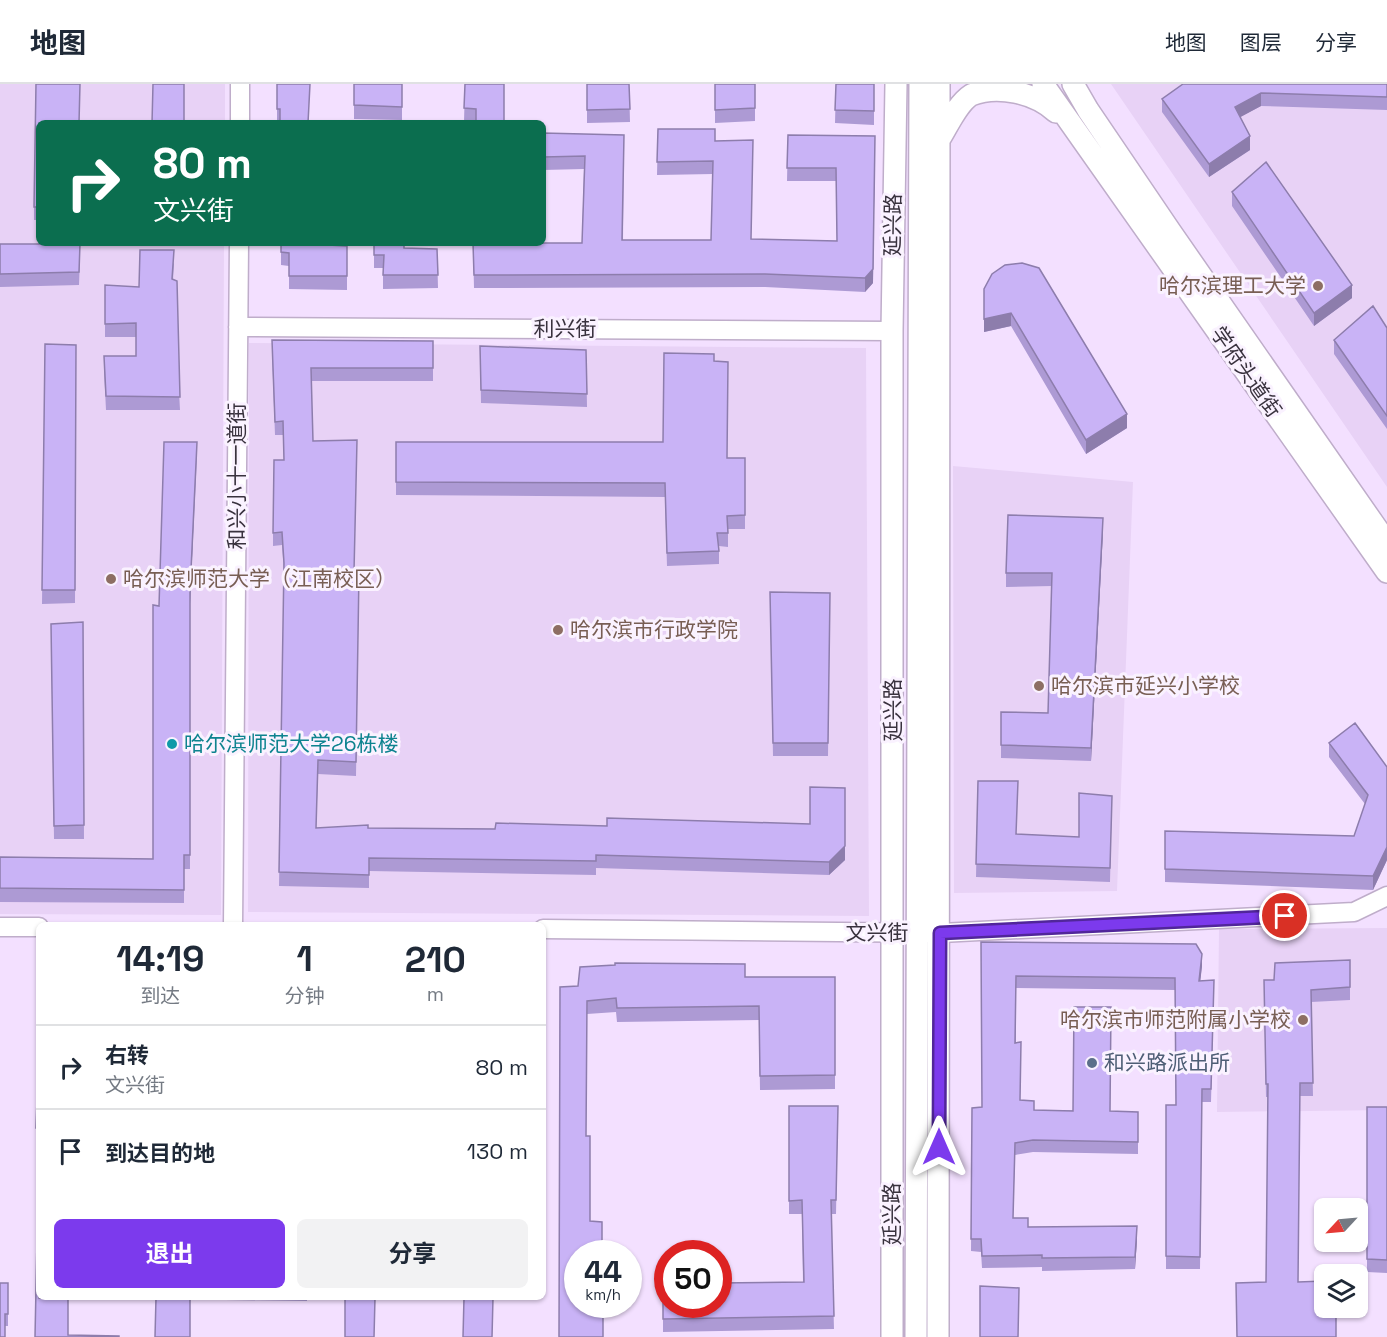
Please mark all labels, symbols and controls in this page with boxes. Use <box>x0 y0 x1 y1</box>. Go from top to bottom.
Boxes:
text: 地图 <box>30 25 86 61</box>
text: 地图 <box>1165 29 1207 56</box>
text: 图层 <box>1240 29 1282 56</box>
text: 分享 <box>1315 29 1357 56</box>
text: 80 m <box>153 137 252 190</box>
icon: right <box>54 144 132 222</box>
text: 文兴街 <box>153 193 234 228</box>
street label: 延兴路 <box>878 193 907 257</box>
place label: 哈尔滨理工大学 <box>1159 272 1306 299</box>
marker: 哈尔滨理工大学 <box>1311 279 1325 293</box>
street label: 利兴街 <box>534 315 597 342</box>
street label: 学府头道街 <box>1205 321 1288 422</box>
street label: 和兴小十一道街 <box>223 403 250 550</box>
place label: 哈尔滨师范大学（江南校区） <box>123 565 396 592</box>
marker: 哈尔滨师范大学（江南校区） <box>104 572 118 586</box>
place label: 哈尔滨市行政学院 <box>570 616 738 643</box>
marker: 哈尔滨市行政学院 <box>551 623 565 637</box>
place label: 哈尔滨市延兴小学校 <box>1051 672 1240 699</box>
street label: 延兴路 <box>879 679 906 742</box>
marker: 哈尔滨市延兴小学校 <box>1032 679 1046 693</box>
place label: 哈尔滨师范大学26栋楼 <box>184 730 399 757</box>
marker: 哈尔滨师范大学26栋楼 <box>165 737 179 751</box>
pin <box>1259 890 1310 941</box>
icon: arrive <box>1268 899 1301 932</box>
street label: 文兴街 <box>846 919 909 946</box>
text: 14:19 <box>116 936 205 982</box>
text: 1 <box>297 936 313 982</box>
text: 210 <box>405 937 466 983</box>
text: m <box>427 981 444 1007</box>
text: 到达 <box>140 983 180 1009</box>
text: 分钟 <box>285 983 325 1009</box>
place label: 哈尔滨市师范附属小学校 <box>1060 1006 1291 1033</box>
marker: 哈尔滨市师范附属小学校 <box>1296 1013 1310 1027</box>
text: 右转 <box>105 1041 149 1069</box>
place label: 和兴路派出所 <box>1104 1049 1230 1076</box>
icon: right <box>54 1051 87 1084</box>
text: 80 m <box>476 1053 528 1081</box>
marker: 和兴路派出所 <box>1085 1056 1099 1070</box>
text: 文兴街 <box>105 1072 165 1098</box>
position arrow <box>907 1115 971 1179</box>
icon: arrive <box>54 1135 87 1168</box>
text: 130 m <box>467 1137 528 1165</box>
text: 到达目的地 <box>105 1139 215 1167</box>
street label: 延兴路 <box>878 1183 905 1246</box>
north arrow <box>1314 1198 1368 1252</box>
map controls <box>1314 1198 1368 1318</box>
button: 退出 <box>54 1219 285 1288</box>
button: 分享 <box>297 1219 528 1288</box>
speed limit sign: 50 <box>654 1240 732 1318</box>
text: 44 <box>584 1252 622 1291</box>
button: layers <box>1314 1264 1368 1318</box>
text: km/h <box>585 1285 621 1304</box>

